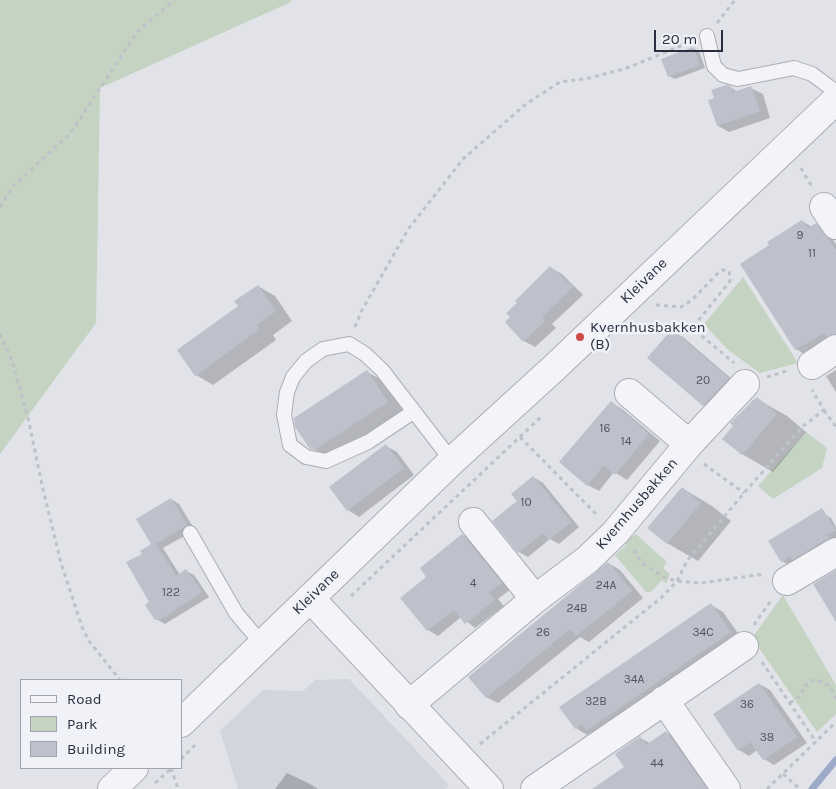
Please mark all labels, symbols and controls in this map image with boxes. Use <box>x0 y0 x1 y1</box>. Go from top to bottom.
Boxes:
scale bar <box>656 20 725 52</box>
text: 20 m <box>662 30 697 48</box>
house number: 9 <box>797 229 803 243</box>
house number: 11 <box>808 247 816 261</box>
street label: Kleivane <box>617 254 671 308</box>
place label: Kvernhusbakken (B) <box>590 319 706 354</box>
marker: Kvernhusbakken (B) <box>574 331 586 343</box>
house number: 20 <box>696 374 710 388</box>
house number: 16 <box>600 422 610 436</box>
house number: 14 <box>621 435 631 449</box>
street label: Kvernhusbakken <box>592 454 682 554</box>
house number: 10 <box>520 496 532 510</box>
street label: Kleivane <box>289 565 343 619</box>
house number: 4 <box>470 577 476 591</box>
house number: 24A <box>596 579 616 593</box>
house number: 122 <box>162 586 180 600</box>
house number: 24B <box>566 602 588 616</box>
house number: 26 <box>536 626 550 640</box>
house number: 34C <box>692 626 714 640</box>
house number: 34A <box>624 673 644 687</box>
legend <box>20 679 182 769</box>
text: Road <box>67 690 102 708</box>
house number: 32B <box>585 695 607 709</box>
house number: 36 <box>740 698 754 712</box>
text: Park <box>67 715 97 733</box>
house number: 38 <box>760 731 774 745</box>
text: Building <box>67 740 125 758</box>
house number: 44 <box>650 757 664 771</box>

